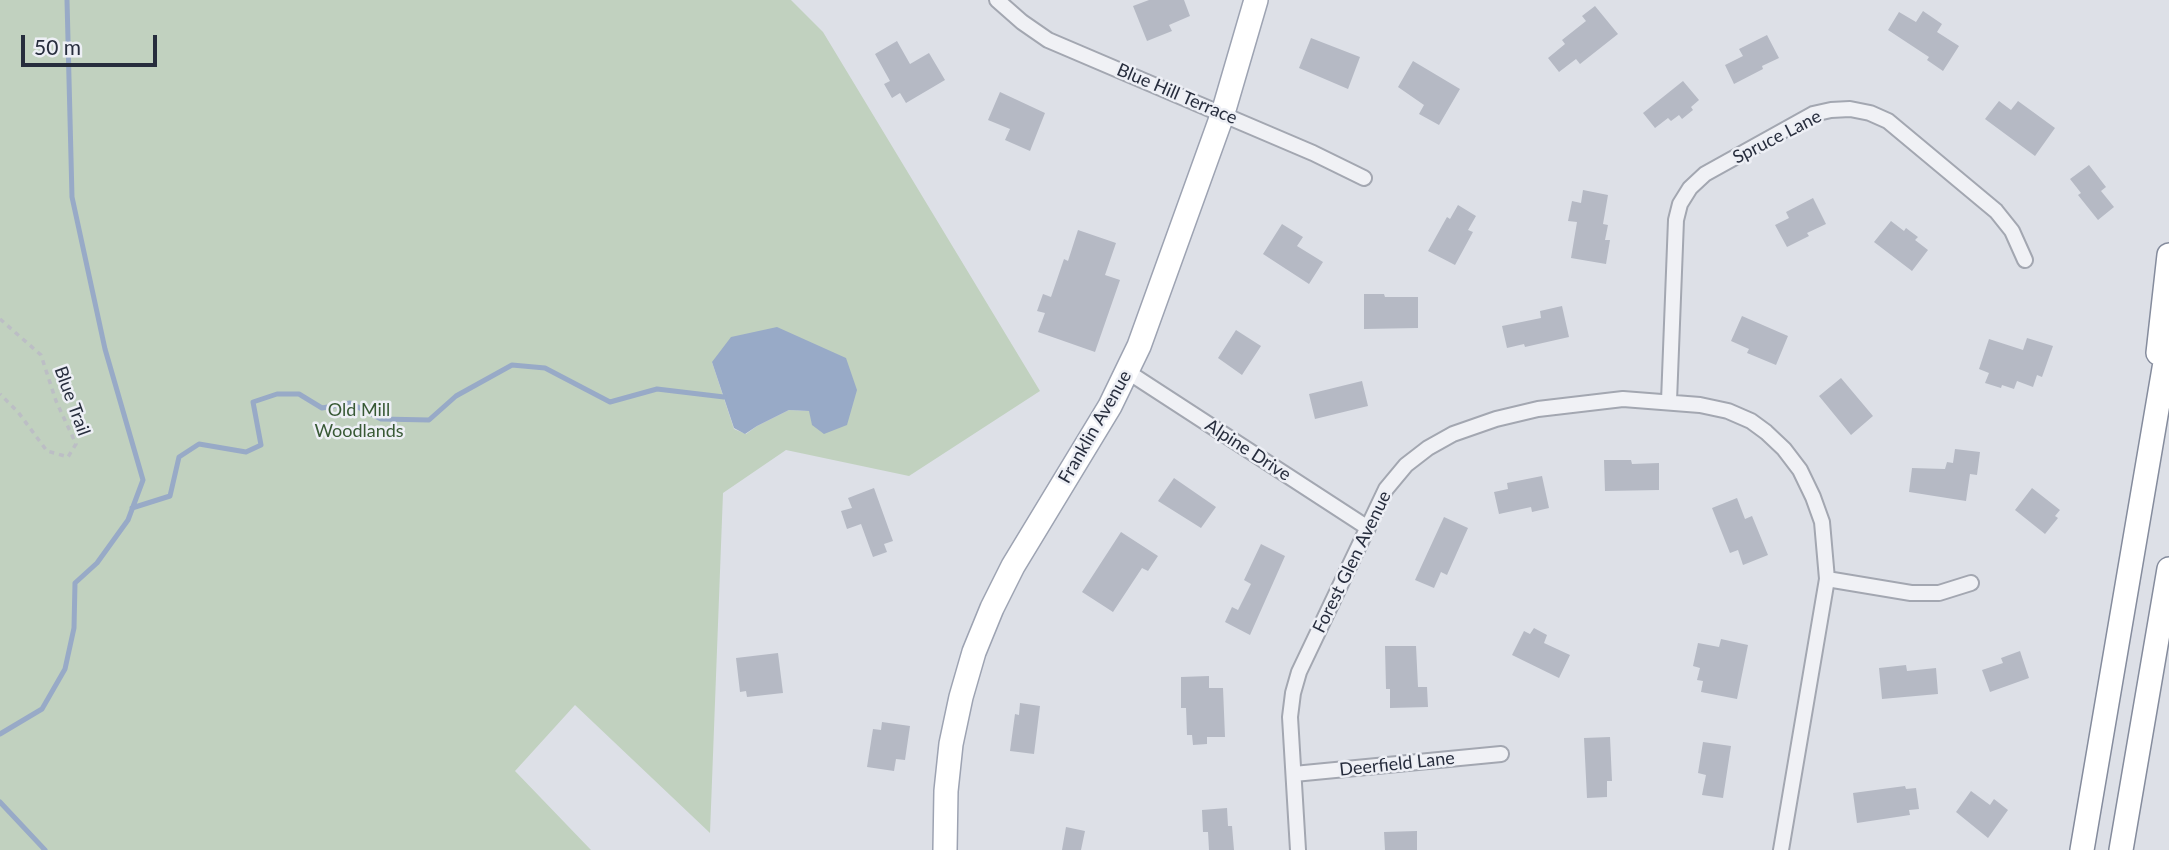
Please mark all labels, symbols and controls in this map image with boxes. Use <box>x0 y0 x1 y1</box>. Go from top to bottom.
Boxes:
scale bar <box>24 21 161 65</box>
text: 50 m <box>34 34 81 59</box>
street label: Blue Hill Terrace <box>1114 59 1240 129</box>
street label: Spruce Lane <box>1729 105 1825 169</box>
street label: Blue Trail <box>49 363 95 439</box>
street label: Franklin Avenue <box>1054 367 1136 487</box>
park label: Old Mill Woodlands <box>314 399 404 442</box>
street label: Alpine Drive <box>1201 414 1295 486</box>
street label: Forest Glen Avenue <box>1308 488 1396 636</box>
street label: Deerfield Lane <box>1338 747 1456 781</box>

